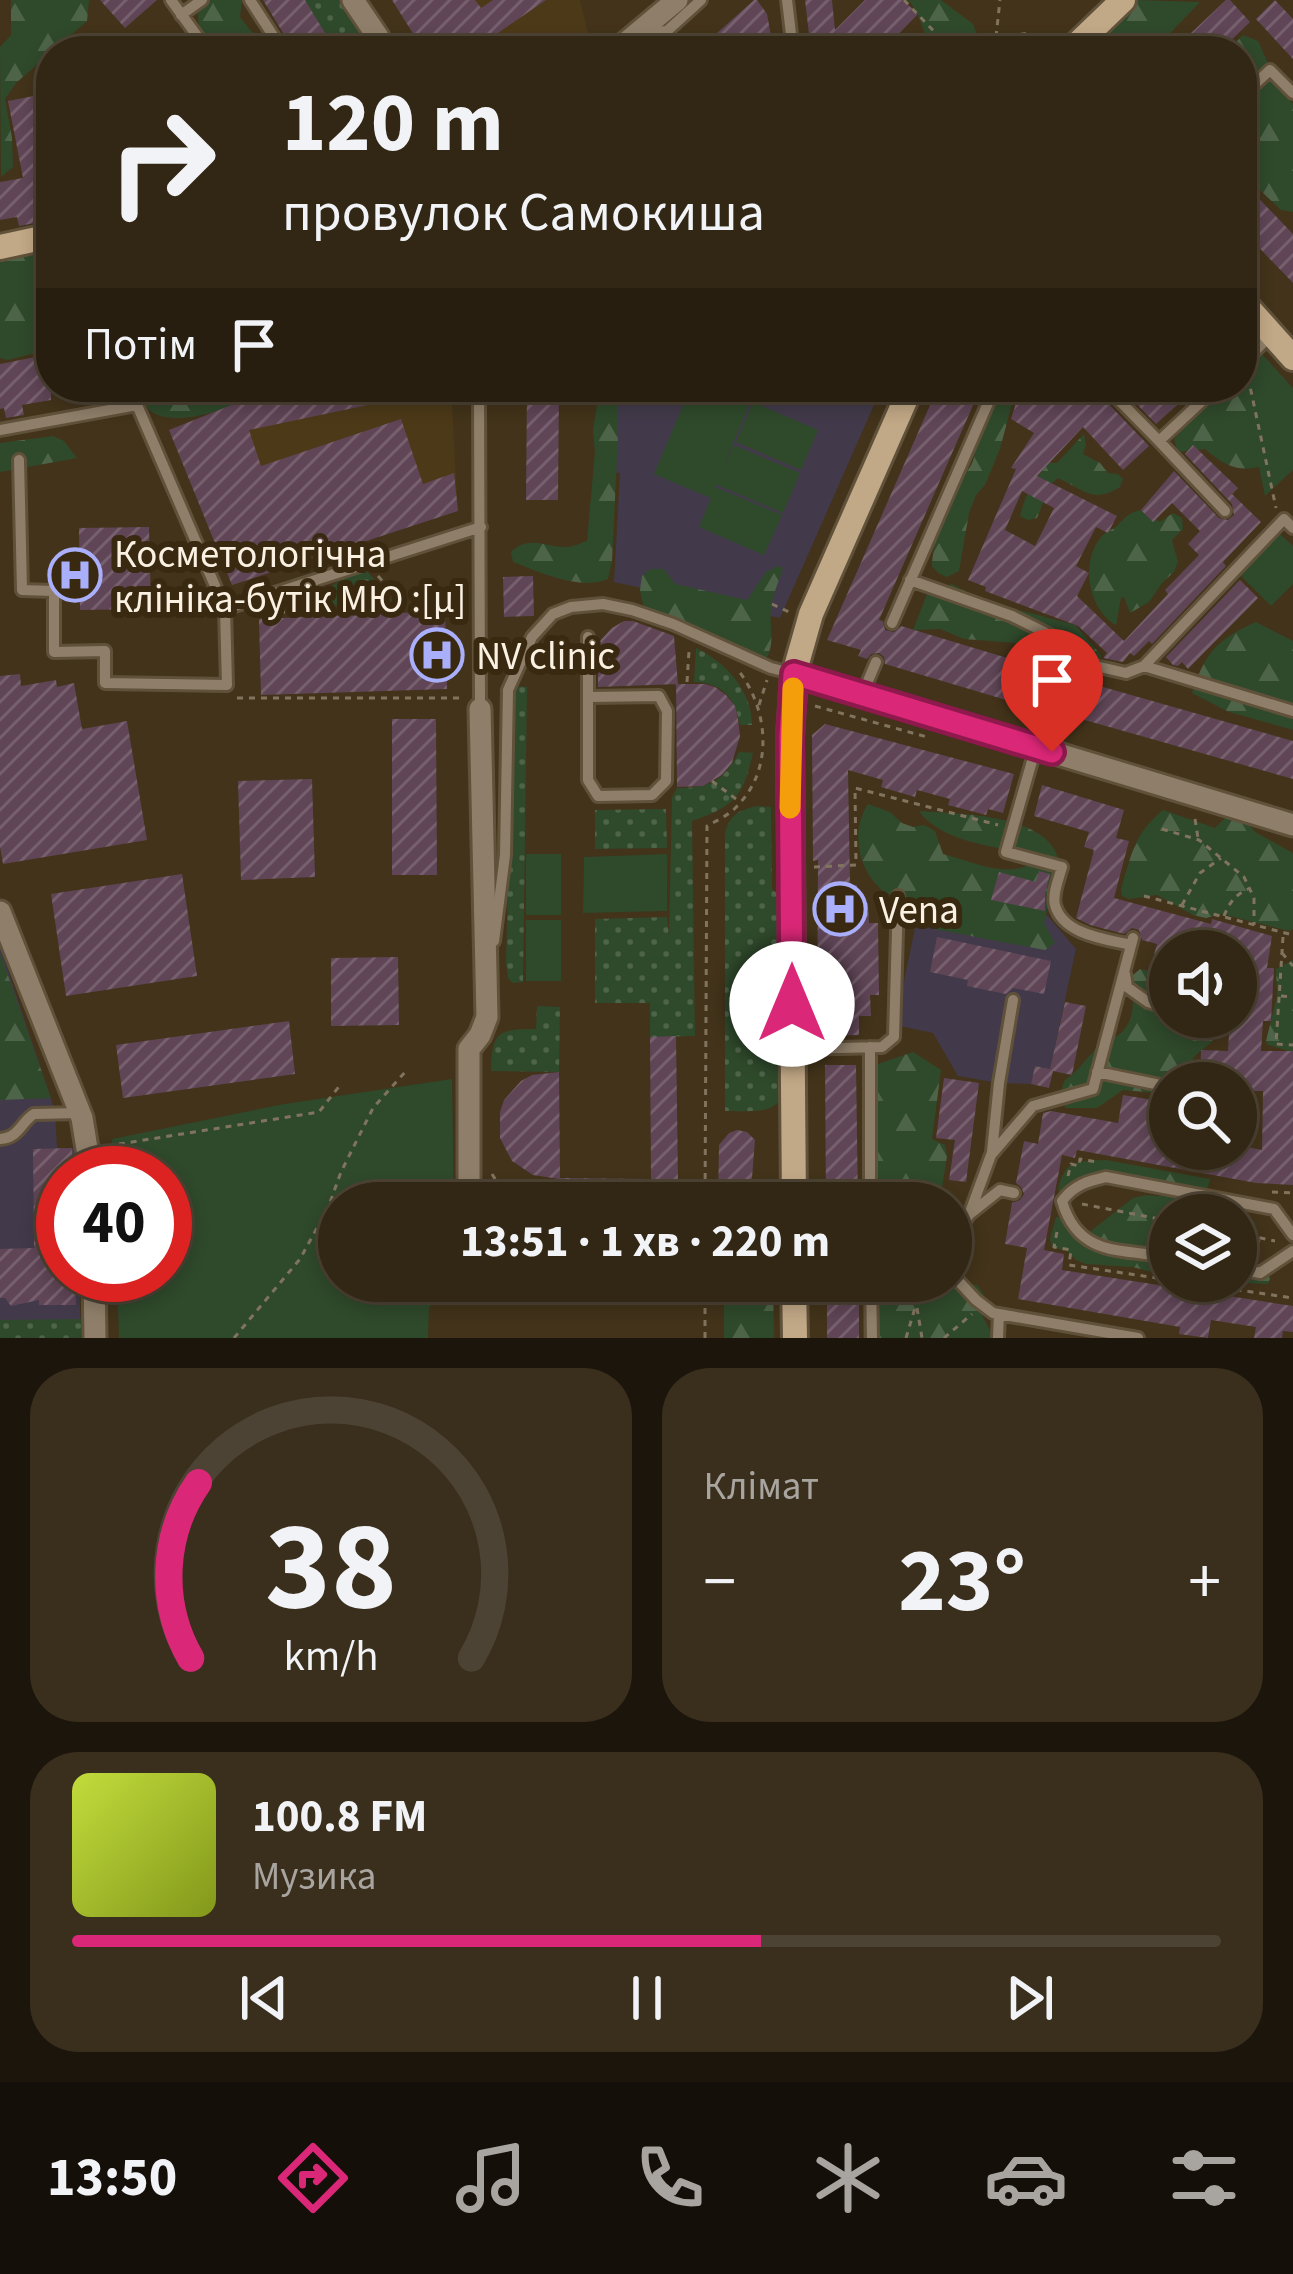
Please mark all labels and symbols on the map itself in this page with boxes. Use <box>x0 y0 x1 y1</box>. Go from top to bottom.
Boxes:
place label: Косметологічна клініка-бутік МЮ :[μ] <box>114 527 466 628</box>
hospital icon: Косметологічна клініка-бутік МЮ :[μ] <box>47 547 103 603</box>
hospital icon: NV clinic <box>409 627 465 683</box>
place label: NV clinic <box>476 629 615 685</box>
pin <box>1001 629 1103 752</box>
hospital icon: Vena <box>812 881 868 937</box>
place label: Vena <box>879 883 959 939</box>
position arrow <box>729 941 855 1067</box>
speed limit sign: 40 <box>36 1146 192 1302</box>

